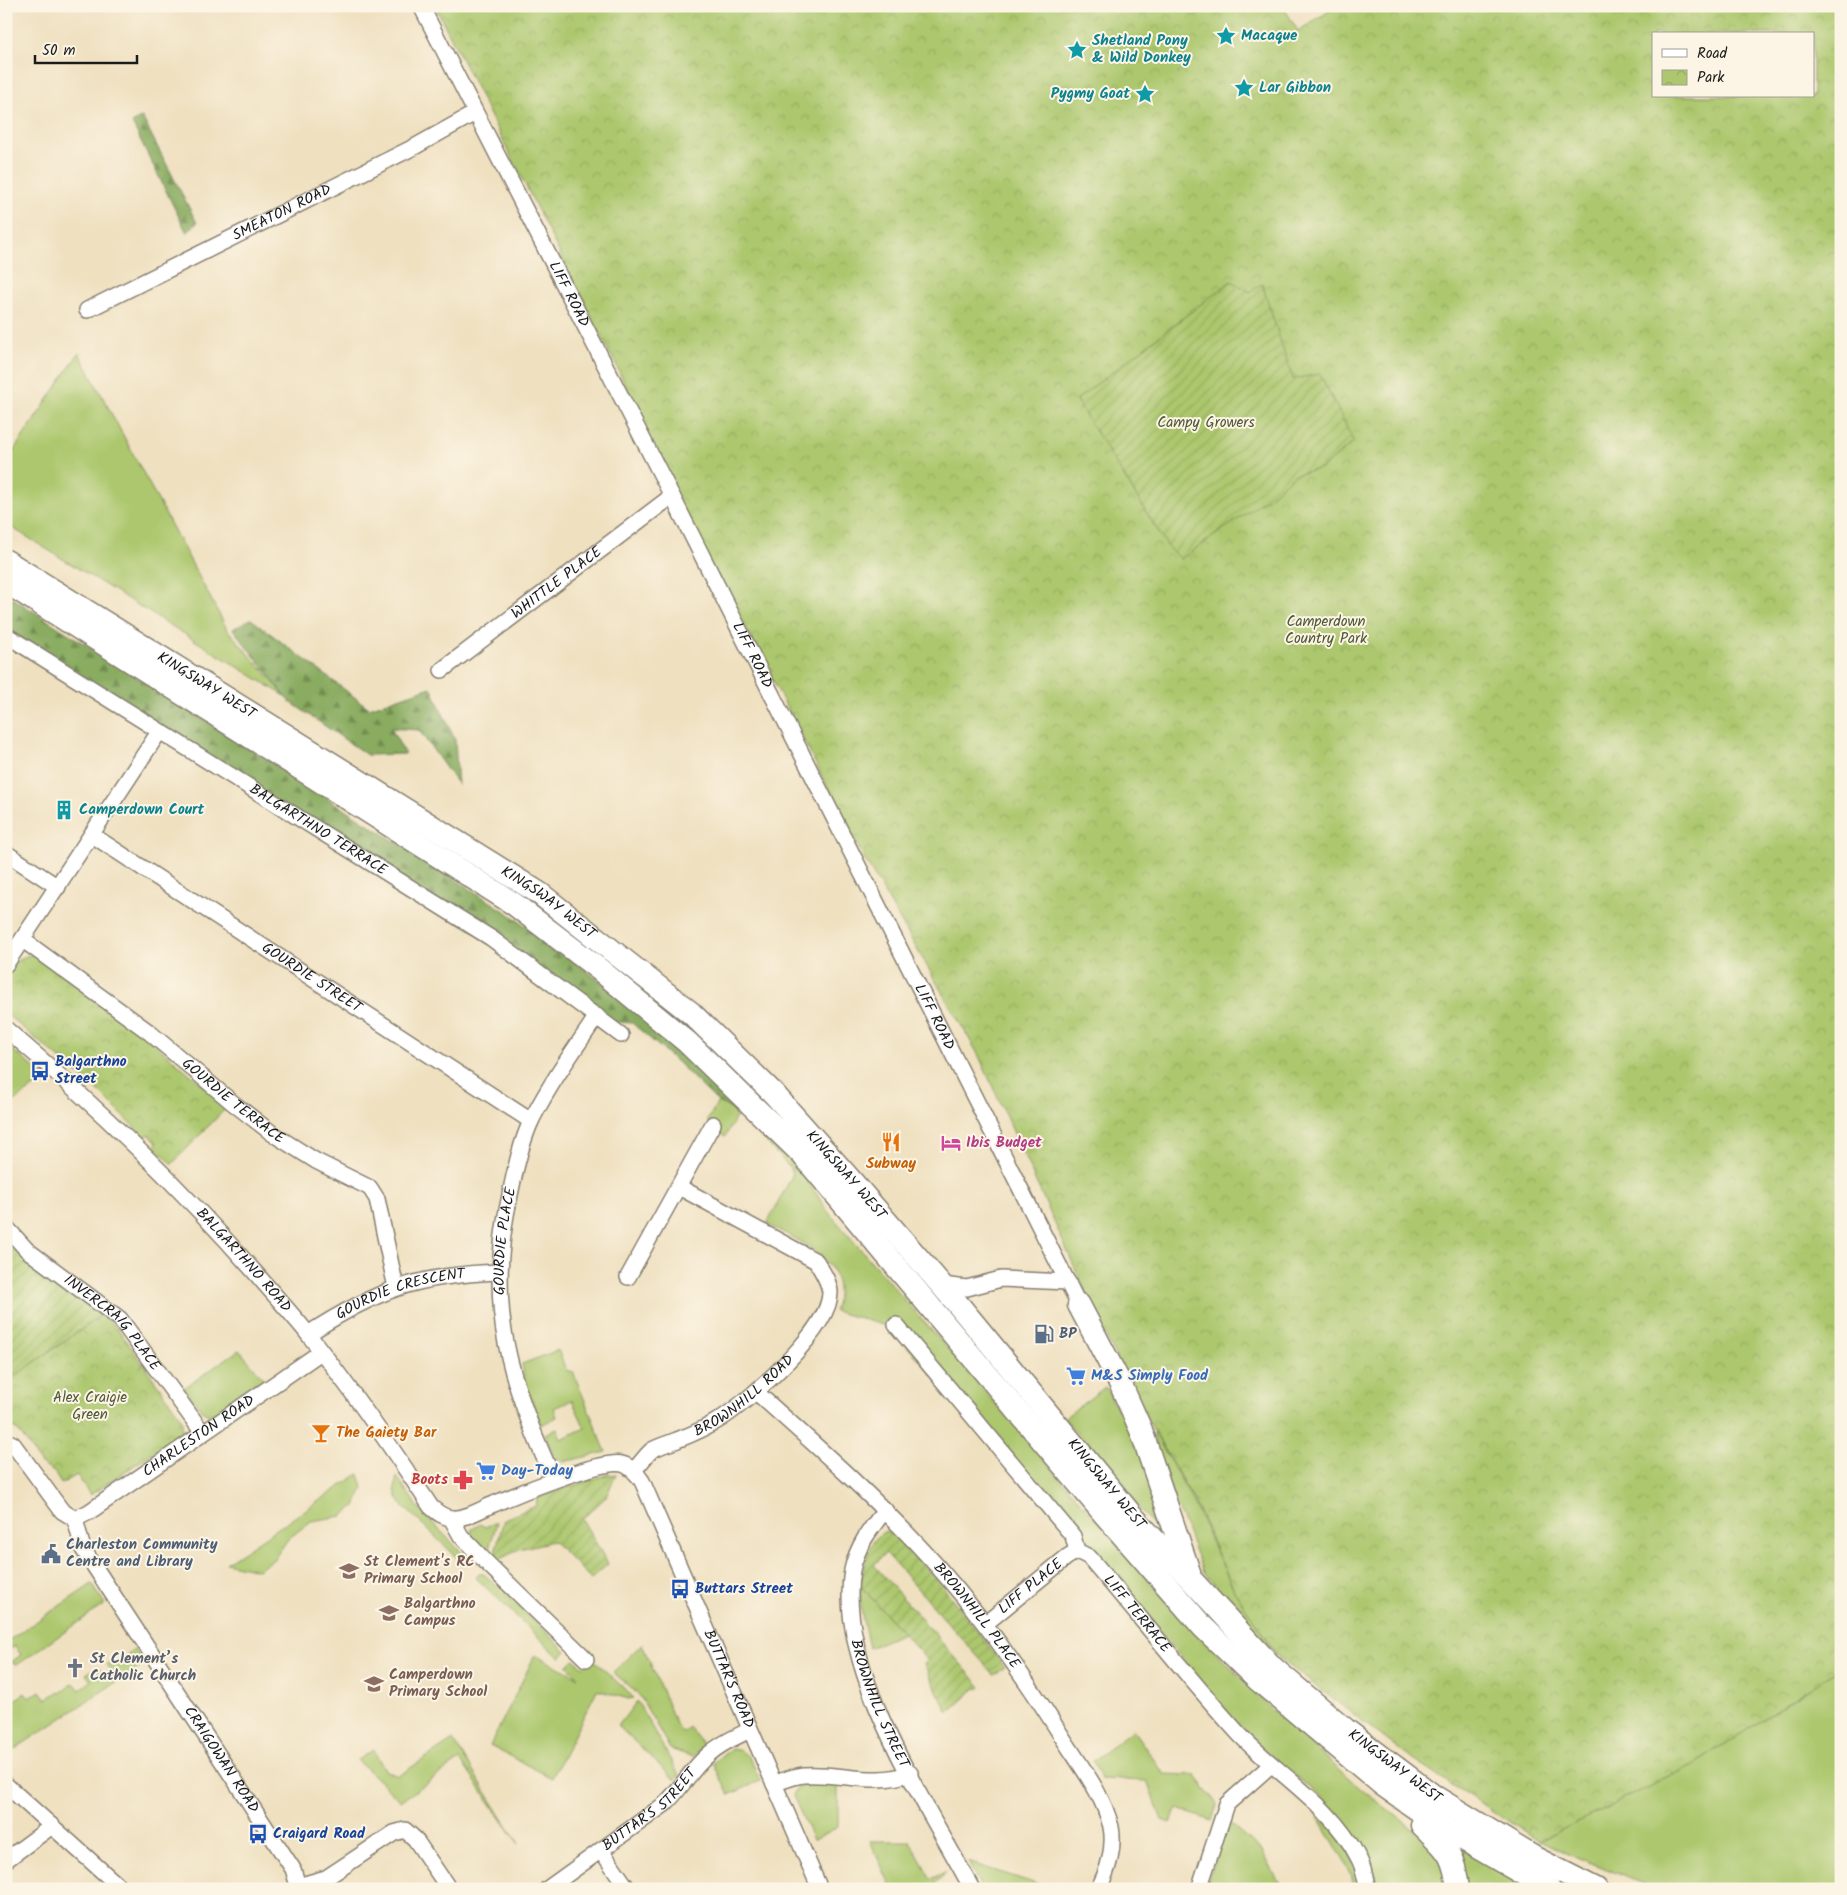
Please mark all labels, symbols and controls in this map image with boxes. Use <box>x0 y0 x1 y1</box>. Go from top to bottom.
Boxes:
place label: Macaque <box>1241 24 1298 48</box>
place icon: Macaque <box>1215 25 1237 47</box>
place label: Shetland Pony & Wild Donkey <box>1092 29 1191 70</box>
scale bar <box>35 32 138 64</box>
legend <box>1652 32 1814 98</box>
text: 50 m <box>42 39 76 63</box>
place icon: Shetland Pony & Wild Donkey <box>1066 39 1088 61</box>
text: Road <box>1697 42 1728 66</box>
text: Park <box>1697 66 1725 90</box>
place label: Lar Gibbon <box>1259 76 1331 100</box>
place icon: Lar Gibbon <box>1233 77 1255 99</box>
place label: Pygmy Goat <box>1051 82 1130 106</box>
place icon: Pygmy Goat <box>1134 83 1156 105</box>
street label: SMEATON ROAD <box>228 178 336 248</box>
street label: LIFF ROAD <box>542 257 596 332</box>
park label: Campy Growers <box>1157 411 1255 435</box>
street label: WHITTLE PLACE <box>506 540 608 626</box>
park label: Camperdown Country Park <box>1285 610 1368 651</box>
street label: LIFF ROAD <box>725 618 779 693</box>
street label: KINGSWAY WEST <box>152 646 262 727</box>
street label: BALGARTHNO TERRACE <box>244 778 393 883</box>
place label: Camperdown Court <box>79 798 204 822</box>
building icon: Camperdown Court <box>53 799 75 821</box>
street label: KINGSWAY WEST <box>496 860 603 947</box>
street label: GOURDIE STREET <box>257 936 368 1021</box>
street label: LIFF ROAD <box>907 980 961 1055</box>
place label: Balgarthno Street <box>55 1050 127 1091</box>
street label: GOURDIE TERRACE <box>176 1052 290 1151</box>
bus stop icon: Balgarthno Street <box>29 1060 51 1082</box>
street label: KINGSWAY WEST <box>800 1125 893 1227</box>
restaurant icon: Subway <box>880 1131 902 1153</box>
place label: Ibis Budget <box>966 1131 1042 1155</box>
hotel icon: Ibis Budget <box>940 1132 962 1154</box>
place label: Subway <box>866 1152 916 1176</box>
street label: GOURDIE PLACE <box>488 1184 523 1296</box>
street label: BALGARTHNO ROAD <box>190 1202 297 1319</box>
street label: GOURDIE CRESCENT <box>331 1262 468 1326</box>
street label: INVERCRAIG PLACE <box>58 1269 167 1377</box>
place label: BP <box>1059 1322 1077 1346</box>
fuel station icon: BP <box>1033 1323 1055 1345</box>
street label: BROWNHILL ROAD <box>690 1349 801 1443</box>
place label: M&S Simply Food <box>1091 1364 1209 1388</box>
supermarket icon: M&S Simply Food <box>1065 1365 1087 1387</box>
park label: Alex Craigie Green <box>53 1386 127 1427</box>
street label: CHARLESTON ROAD <box>138 1389 260 1484</box>
place label: The Gaiety Bar <box>336 1421 437 1445</box>
bar icon: The Gaiety Bar <box>310 1422 332 1444</box>
street label: KINGSWAY WEST <box>1061 1433 1153 1537</box>
place label: Day-Today <box>501 1459 573 1483</box>
supermarket icon: Day-Today <box>475 1460 497 1482</box>
place label: Boots <box>411 1468 448 1492</box>
pharmacy icon: Boots <box>452 1469 474 1491</box>
place label: Charleston Community Centre and Library <box>66 1533 218 1574</box>
public building icon: Charleston Community Centre and Library <box>40 1543 62 1565</box>
place label: St Clement's RC Primary School <box>364 1550 474 1591</box>
street label: LIFF PLACE <box>993 1552 1069 1621</box>
street label: BROWNHILL PLACE <box>927 1557 1027 1675</box>
school or university icon: St Clement's RC Primary School <box>338 1560 360 1582</box>
street label: LIFF TERRACE <box>1097 1570 1178 1660</box>
place label: Buttars Street <box>695 1577 793 1601</box>
bus stop icon: Buttars Street <box>669 1578 691 1600</box>
place label: Balgarthno Campus <box>404 1592 476 1633</box>
school or university icon: Balgarthno Campus <box>378 1602 400 1624</box>
street label: BUTTAR'S ROAD <box>696 1626 761 1733</box>
street label: BROWNHILL STREET <box>843 1637 916 1774</box>
place label: St Clement’s Catholic Church <box>90 1647 196 1688</box>
church icon: St Clement’s Catholic Church <box>64 1657 86 1679</box>
place label: Camperdown Primary School <box>389 1663 487 1704</box>
school or university icon: Camperdown Primary School <box>363 1673 385 1695</box>
street label: CRAIGOWAN ROAD <box>177 1701 265 1818</box>
street label: KINGSWAY WEST <box>1342 1723 1448 1811</box>
street label: BUTTAR'S STREET <box>597 1761 704 1858</box>
place label: Craigard Road <box>273 1822 366 1846</box>
bus stop icon: Craigard Road <box>247 1823 269 1845</box>

